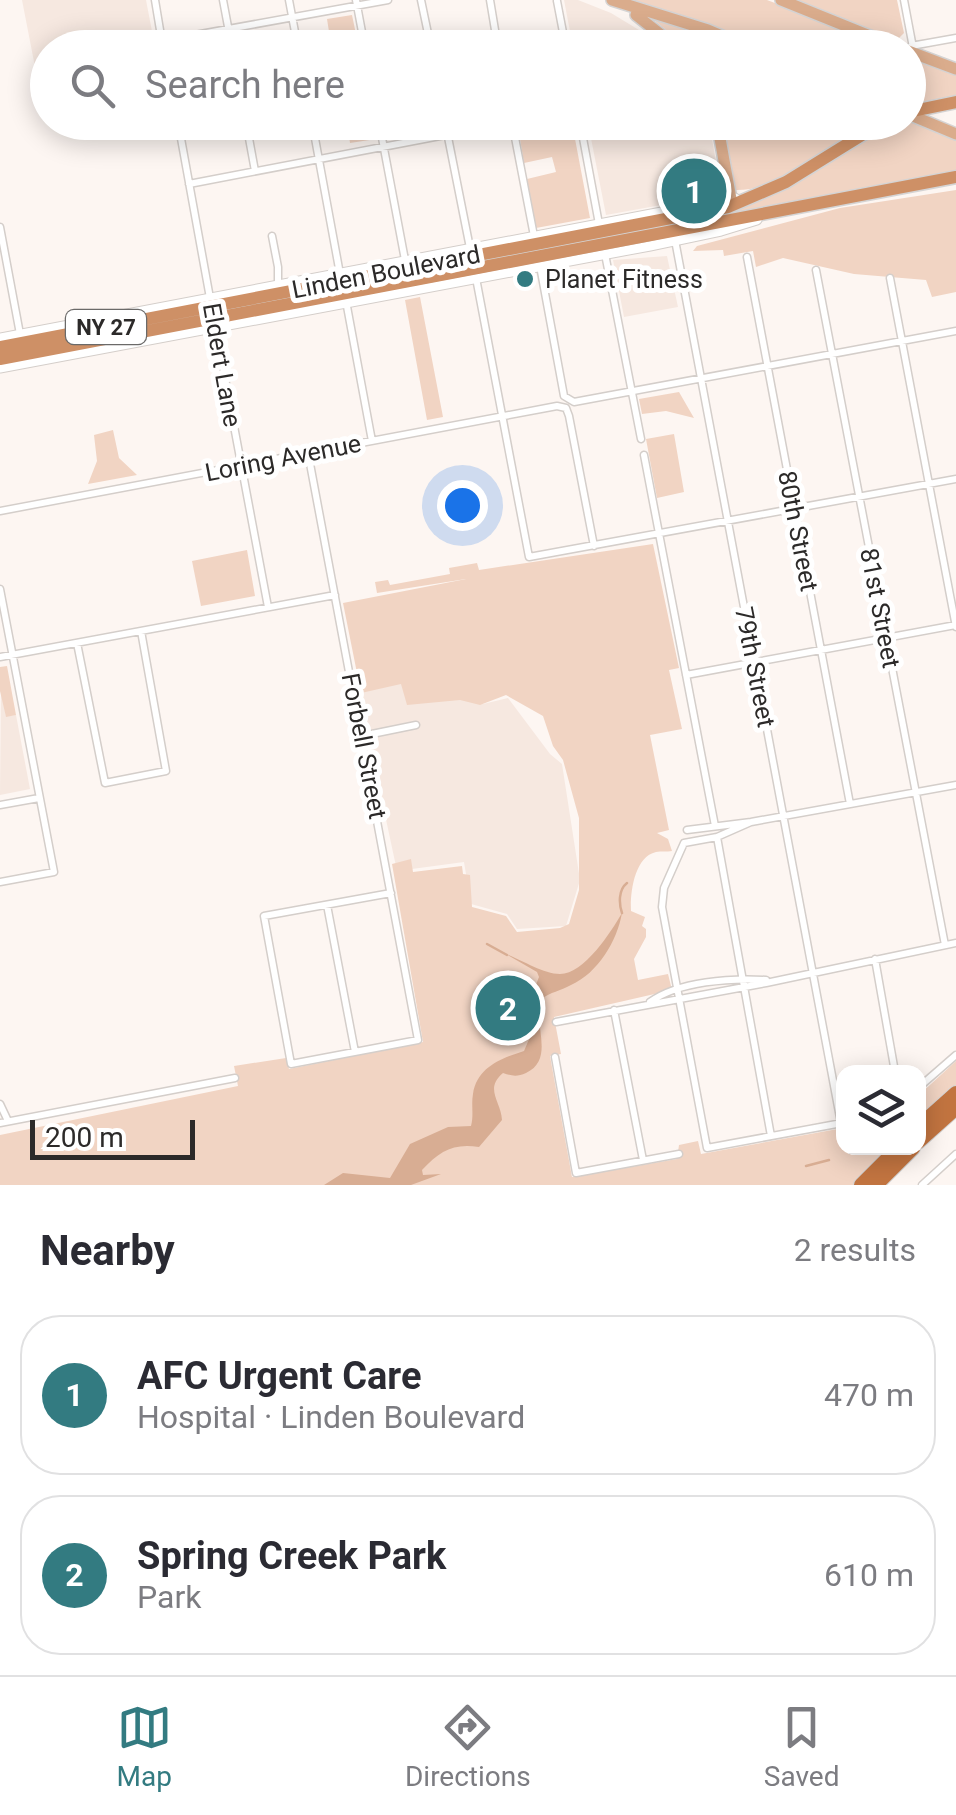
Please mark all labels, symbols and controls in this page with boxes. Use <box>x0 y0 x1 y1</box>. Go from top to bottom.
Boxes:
search box <box>30 30 926 140</box>
icon: search <box>65 58 120 113</box>
text: Search here <box>145 63 345 107</box>
pin: 1 <box>662 154 726 228</box>
street label: Linden Boulevard <box>289 240 483 304</box>
place label: Planet Fitness <box>545 265 703 294</box>
marker: Planet Fitness <box>514 268 536 290</box>
street label: Eldert Lane <box>197 301 247 429</box>
road number: NY 27 <box>66 310 146 344</box>
street label: Loring Avenue <box>203 429 363 487</box>
street label: 80th Street <box>772 468 824 594</box>
your location <box>437 480 488 531</box>
street label: 81st Street <box>854 546 906 670</box>
street label: 79th Street <box>729 604 781 730</box>
street label: Forbell Street <box>336 671 392 821</box>
pin: 2 <box>476 970 540 1046</box>
map controls <box>836 1065 926 1155</box>
button: layers <box>836 1065 926 1155</box>
scale bar <box>30 1115 195 1160</box>
text: 200 m <box>45 1121 124 1154</box>
text: Nearby <box>40 1226 175 1275</box>
text: 2 results <box>794 1231 916 1269</box>
text: AFC Urgent Care <box>137 1354 421 1398</box>
text: 1 <box>65 1376 84 1414</box>
text: 470 m <box>824 1376 914 1414</box>
text: Hospital · Linden Boulevard <box>137 1398 525 1436</box>
text: Spring Creek Park <box>137 1534 446 1578</box>
text: 2 <box>65 1556 84 1594</box>
text: 610 m <box>824 1556 914 1594</box>
text: Park <box>137 1578 201 1616</box>
tab: Map <box>117 1700 172 1793</box>
tab: Directions <box>405 1700 531 1793</box>
tab: Saved <box>764 1700 839 1793</box>

